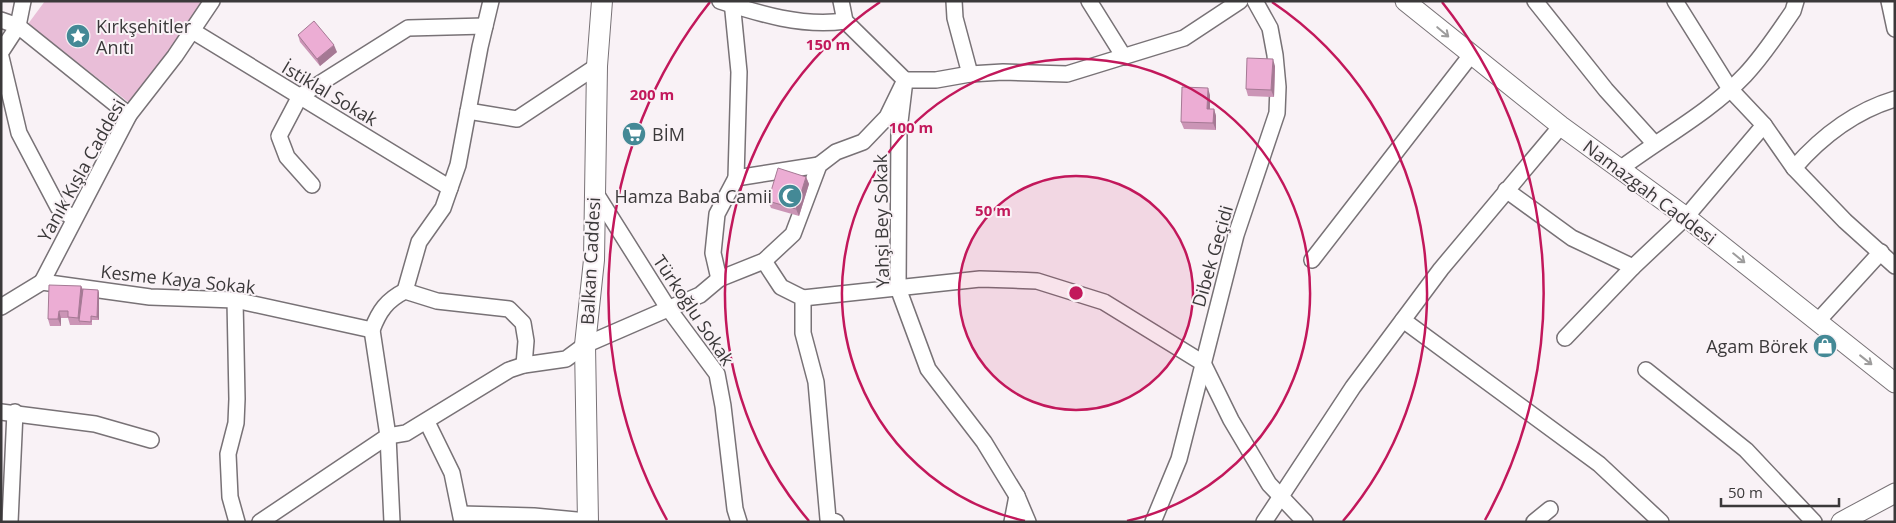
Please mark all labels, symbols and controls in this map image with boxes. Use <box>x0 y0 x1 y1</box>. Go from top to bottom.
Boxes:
place label: Kırkşehitler Anıtı <box>96 14 192 59</box>
place icon: Kırkşehitler Anıtı <box>65 23 91 49</box>
one-way arrow <box>1436 27 1449 38</box>
text: 150 m <box>806 34 850 54</box>
street label: İstiklal Sokak <box>278 55 383 131</box>
text: 200 m <box>630 84 674 104</box>
street label: Yanık Kışla Caddesi <box>32 94 130 246</box>
text: 100 m <box>889 117 933 137</box>
supermarket icon: BİM <box>621 121 647 147</box>
place label: BİM <box>652 122 685 146</box>
street label: Namazgah Caddesi <box>1579 134 1721 250</box>
street label: Yahşi Bey Sokak <box>868 153 894 288</box>
mosque icon: Hamza Baba Camii <box>777 183 803 209</box>
place label: Hamza Baba Camii <box>615 184 772 208</box>
street label: Balkan Caddesi <box>575 196 605 326</box>
text: 50 m <box>975 200 1011 220</box>
street label: Dibek Geçidi <box>1186 202 1238 310</box>
street label: Türkoğlu Sokak <box>648 250 740 370</box>
one-way arrow <box>1732 253 1745 264</box>
street label: Kesme Kaya Sokak <box>99 259 257 299</box>
centre of rings <box>1067 284 1085 302</box>
shop icon: Agam Börek <box>1812 333 1838 359</box>
place label: Agam Börek <box>1706 334 1809 358</box>
one-way arrow <box>1859 355 1873 365</box>
scale bar <box>1721 476 1838 508</box>
text: 50 m <box>1728 482 1763 502</box>

